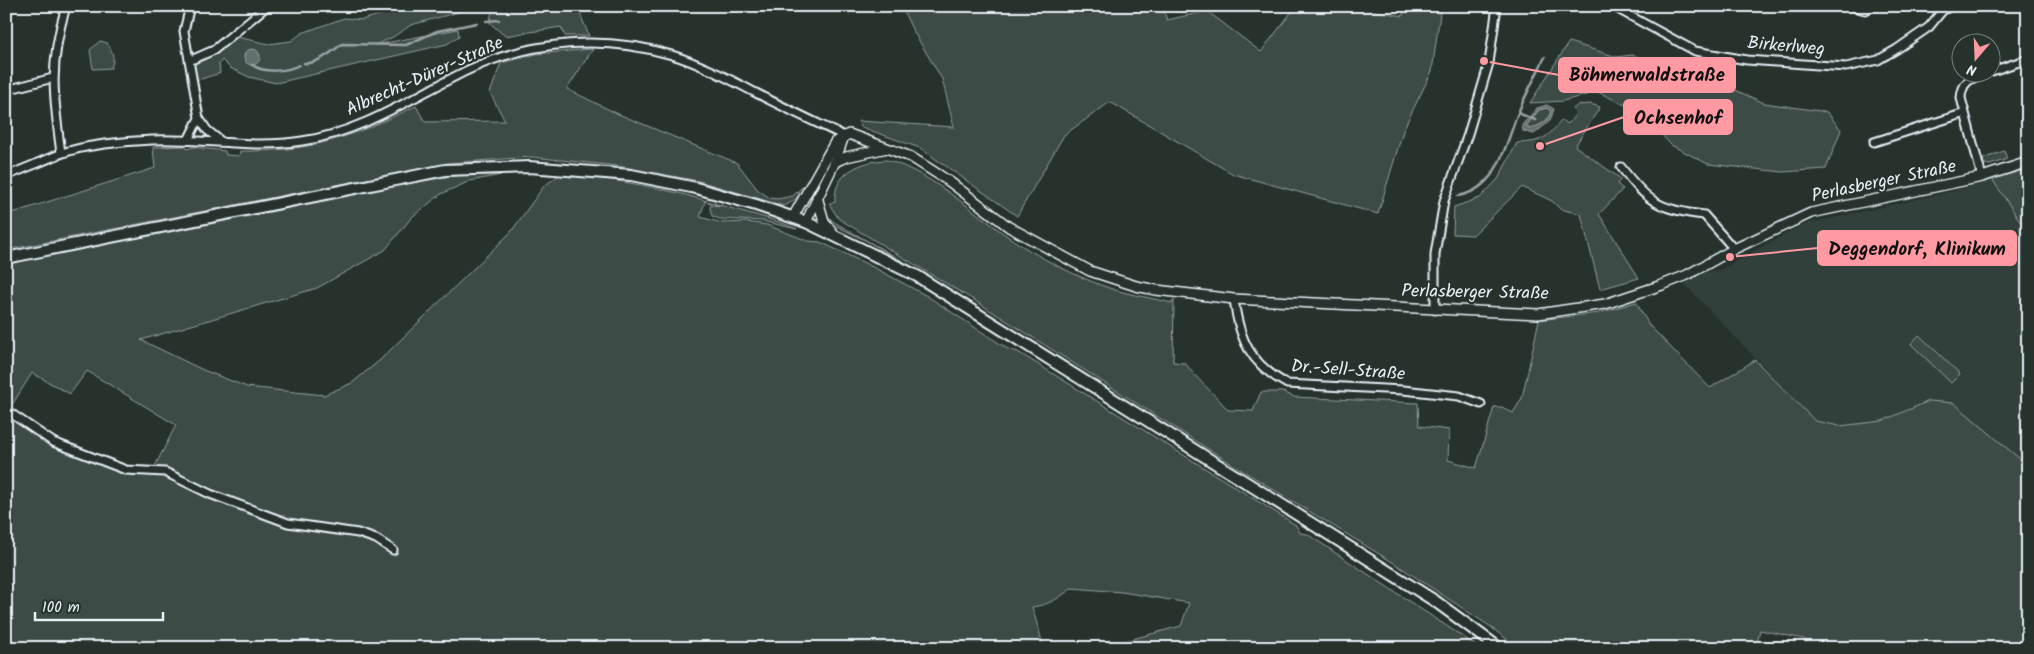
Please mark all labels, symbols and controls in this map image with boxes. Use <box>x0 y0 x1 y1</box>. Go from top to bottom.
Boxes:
street label: Albrecht-Dürer-Straße <box>342 29 508 125</box>
street label: Birkerlweg <box>1746 29 1826 65</box>
north arrow <box>1952 32 2002 82</box>
text: N <box>1964 57 1980 81</box>
callout: Böhmerwaldstraße <box>1559 58 1735 92</box>
text: Böhmerwaldstraße <box>1569 61 1725 91</box>
callout: Ochsenhof <box>1624 100 1732 134</box>
text: Ochsenhof <box>1634 104 1724 134</box>
street label: Perlasberger Straße <box>1809 153 1959 211</box>
callout: Deggendorf, Klinikum <box>1818 231 2016 265</box>
text: Deggendorf, Klinikum <box>1828 235 2006 265</box>
street label: Perlasberger Straße <box>1401 277 1549 309</box>
street label: Dr.-Sell-Straße <box>1290 353 1406 389</box>
scale bar <box>35 589 162 621</box>
text: 100 m <box>42 596 80 620</box>

